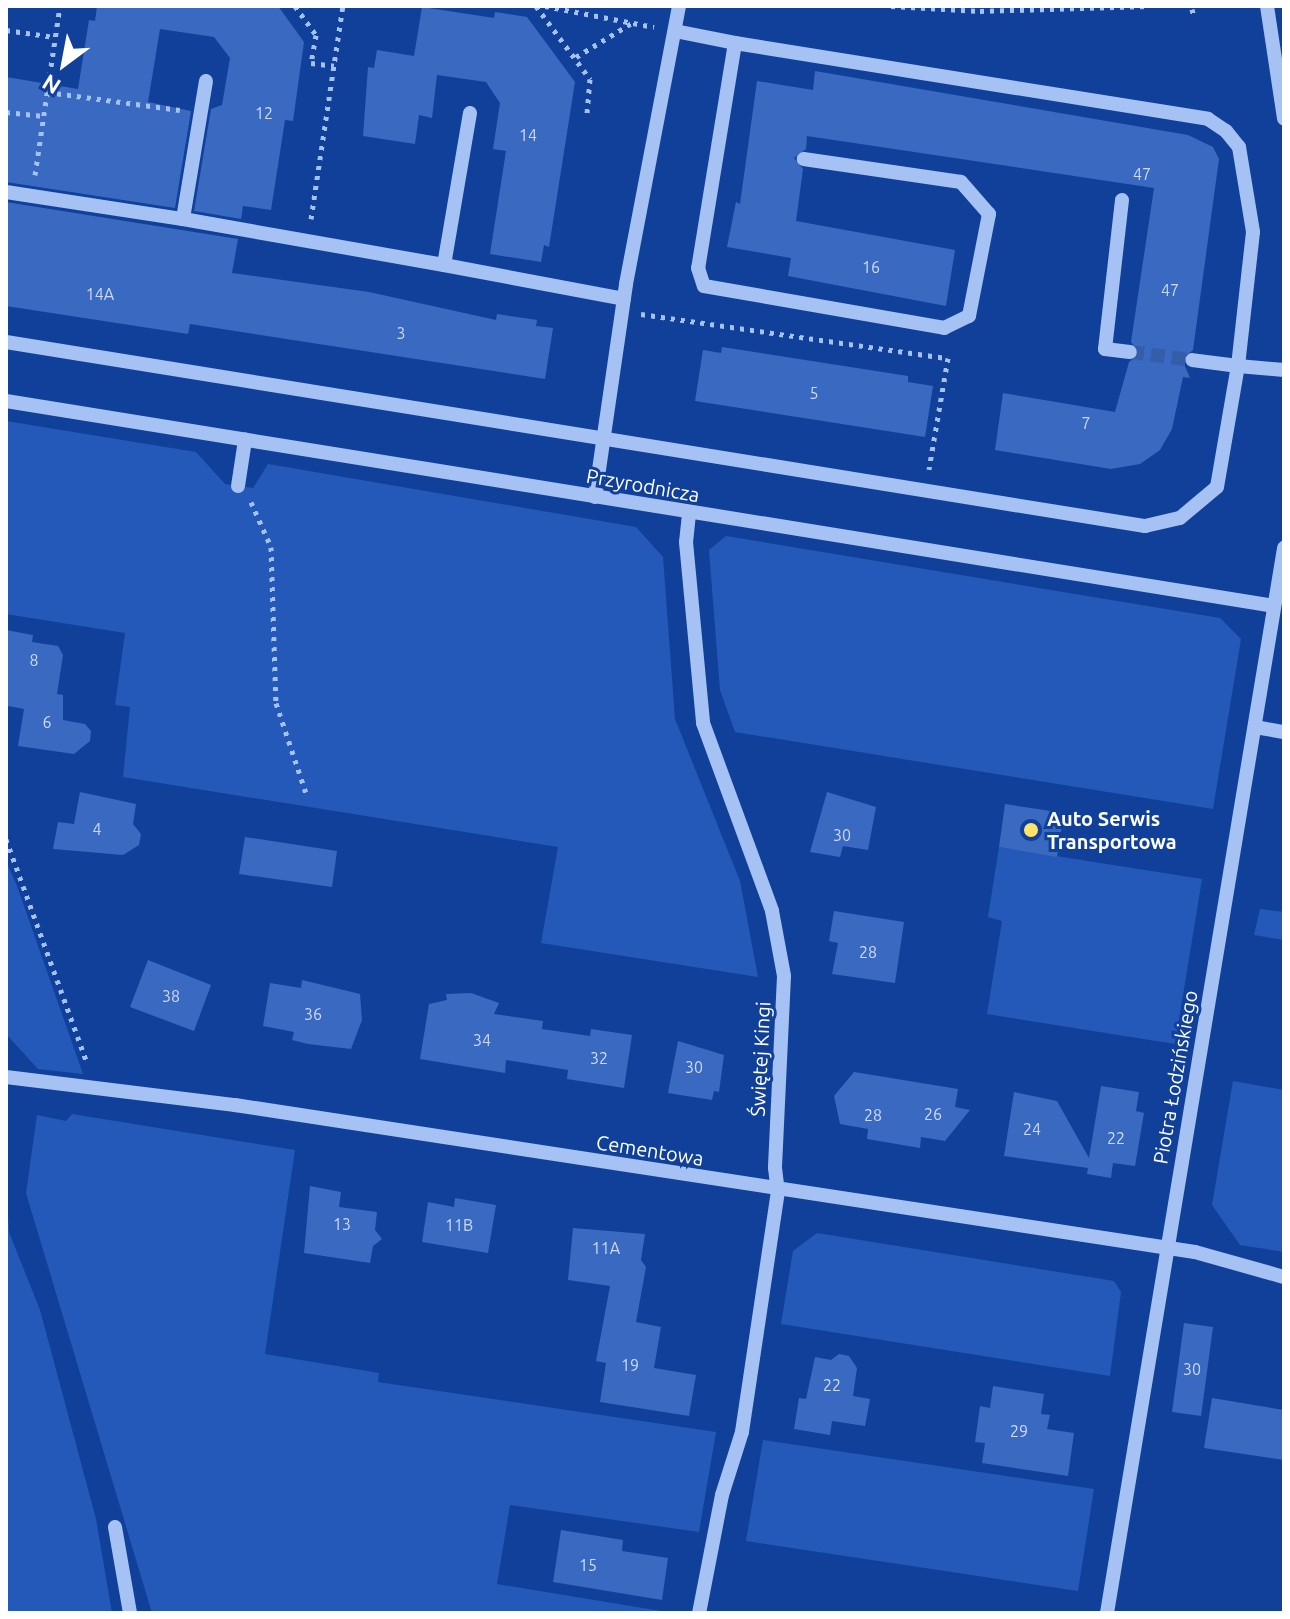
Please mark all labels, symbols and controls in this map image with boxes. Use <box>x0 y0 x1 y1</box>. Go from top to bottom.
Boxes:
north arrow <box>24 24 104 104</box>
text: N <box>37 70 65 100</box>
house number: 12 <box>255 103 273 123</box>
house number: 14 <box>519 125 537 145</box>
house number: 47 <box>1133 164 1151 184</box>
house number: 16 <box>862 257 880 277</box>
house number: 47 <box>1161 280 1179 300</box>
house number: 14A <box>86 284 114 304</box>
house number: 3 <box>396 323 406 343</box>
house number: 5 <box>809 383 819 403</box>
house number: 7 <box>1081 413 1091 433</box>
street label: Przyrodnicza <box>585 463 701 507</box>
house number: 8 <box>29 650 39 670</box>
house number: 6 <box>42 712 52 732</box>
place label: Auto Serwis Transportowa <box>1047 806 1177 853</box>
house number: 4 <box>92 819 102 839</box>
marker: Auto Serwis Transportowa <box>1022 821 1040 839</box>
house number: 30 <box>833 825 851 845</box>
house number: 28 <box>859 942 877 962</box>
house number: 38 <box>162 986 180 1006</box>
street label: Piotra Łodzińskiego <box>1148 988 1202 1166</box>
street label: Świętej Kingi <box>745 1001 775 1117</box>
house number: 36 <box>304 1004 322 1024</box>
house number: 34 <box>473 1030 491 1050</box>
house number: 32 <box>590 1048 608 1068</box>
house number: 30 <box>685 1057 703 1077</box>
house number: 26 <box>924 1104 942 1124</box>
house number: 28 <box>864 1105 882 1125</box>
house number: 24 <box>1023 1119 1041 1139</box>
house number: 22 <box>1107 1128 1125 1148</box>
street label: Cementowa <box>595 1130 705 1170</box>
house number: 13 <box>333 1214 351 1234</box>
house number: 11B <box>445 1215 473 1235</box>
house number: 11A <box>592 1238 620 1258</box>
house number: 19 <box>621 1355 639 1375</box>
house number: 30 <box>1183 1359 1201 1379</box>
house number: 22 <box>823 1375 841 1395</box>
house number: 29 <box>1010 1421 1028 1441</box>
house number: 15 <box>579 1555 597 1575</box>

